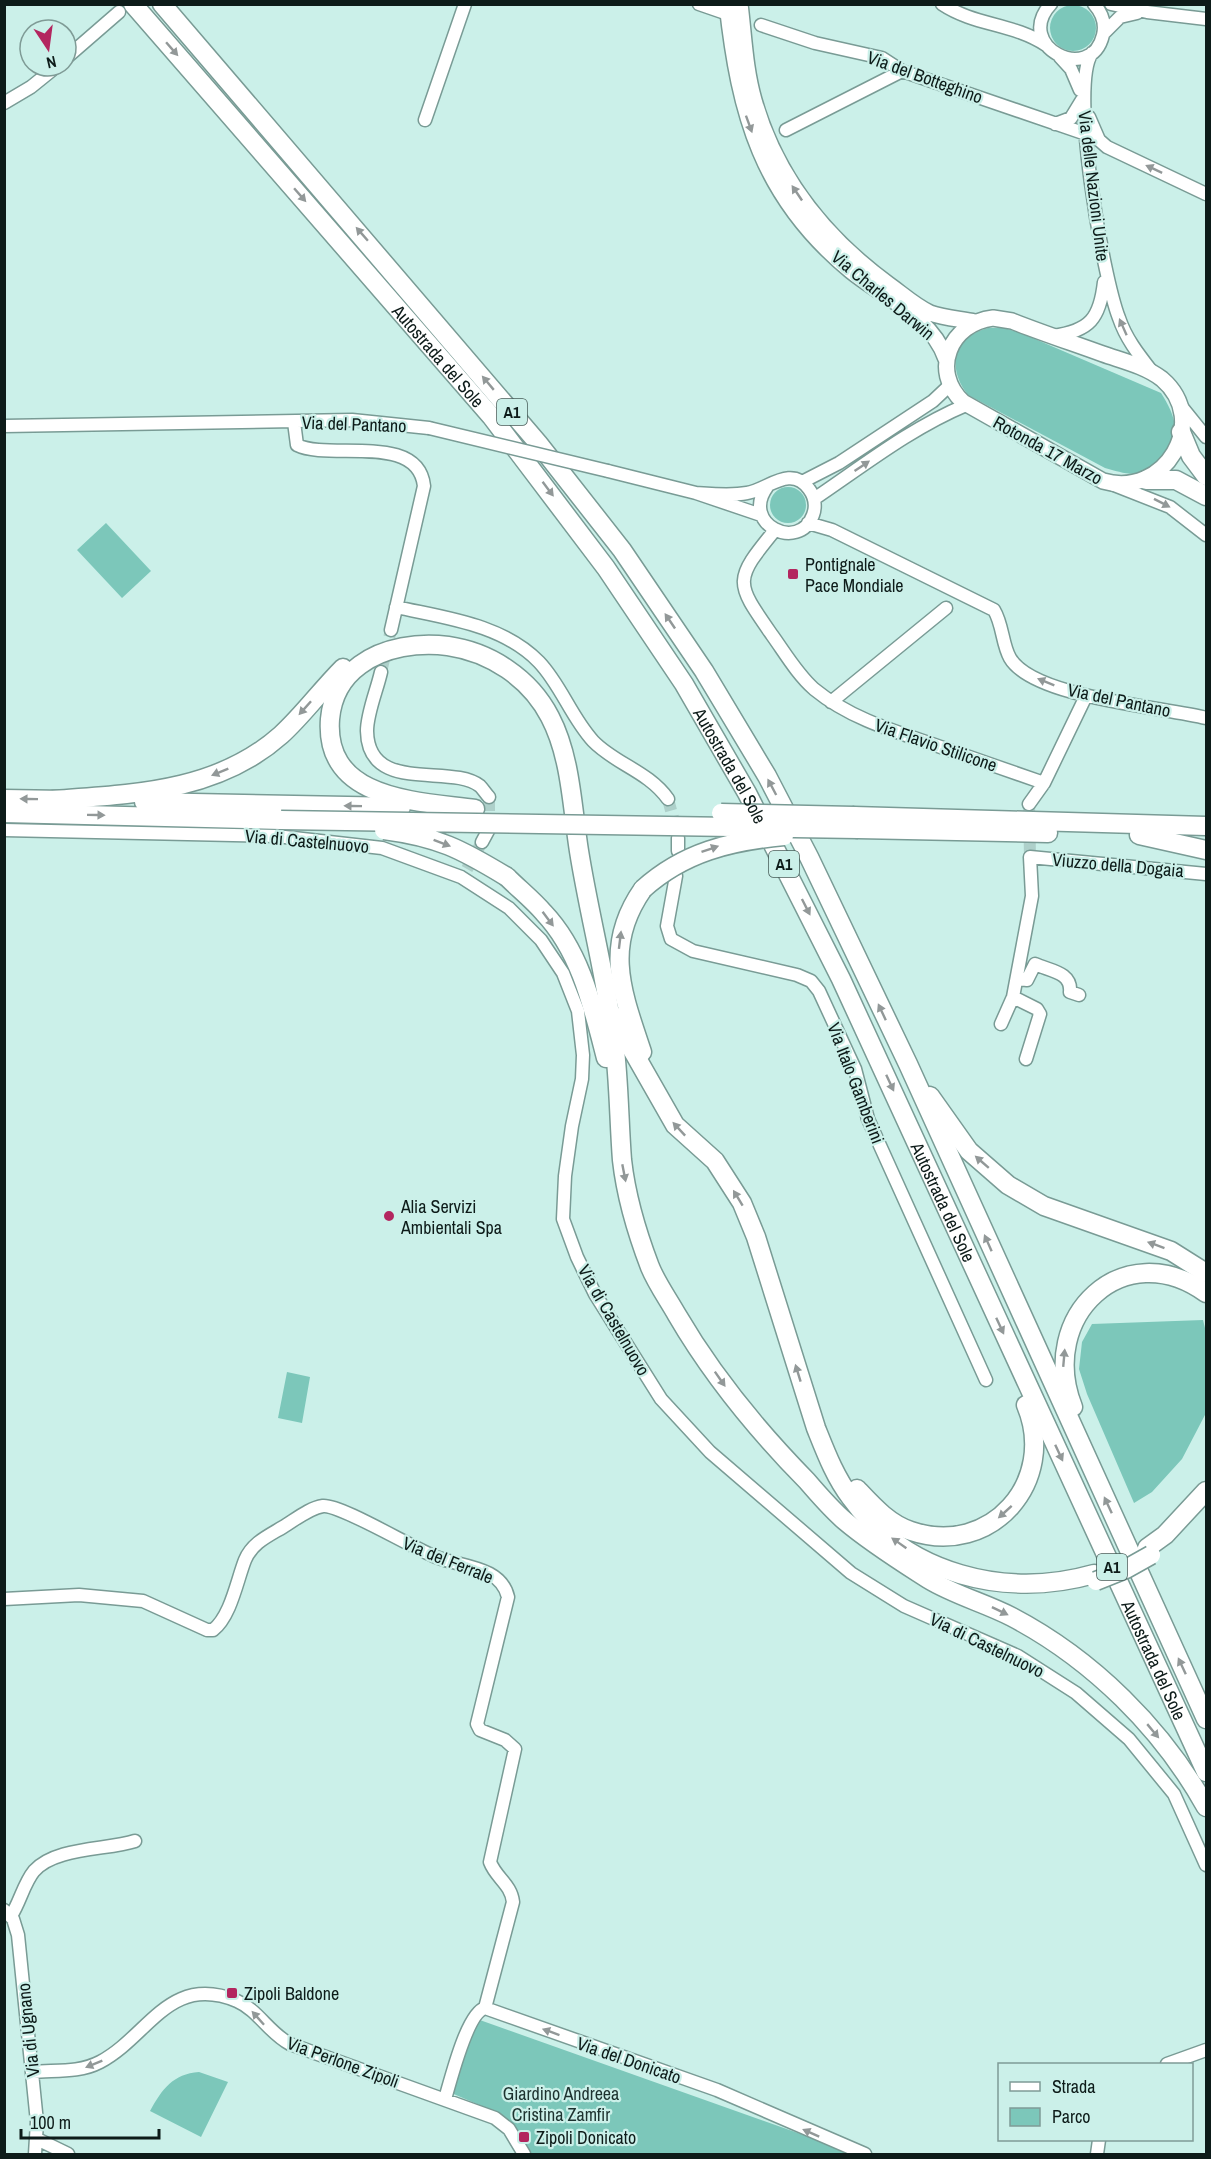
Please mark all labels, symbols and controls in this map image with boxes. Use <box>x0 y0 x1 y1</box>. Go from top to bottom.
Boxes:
north arrow <box>18 18 78 78</box>
one-way arrow <box>165 41 179 56</box>
street label: Via del Botteghino <box>864 45 986 109</box>
text: N <box>44 51 58 74</box>
street label: Via delle Nazioni Unite <box>1072 109 1116 263</box>
one-way arrow <box>744 115 754 133</box>
one-way arrow <box>1145 165 1162 174</box>
one-way arrow <box>791 185 803 201</box>
one-way arrow <box>293 188 307 203</box>
one-way arrow <box>356 227 369 242</box>
street label: Via Charles Darwin <box>826 244 940 346</box>
street label: Autostrada del Sole <box>386 298 490 413</box>
one-way arrow <box>1118 319 1127 336</box>
one-way arrow <box>482 376 495 391</box>
road number: A1 <box>497 399 527 425</box>
street label: Via del Pantano <box>301 410 407 438</box>
street label: Rotonda 17 Marzo <box>989 410 1107 490</box>
one-way arrow <box>854 460 870 472</box>
one-way arrow <box>542 480 554 496</box>
one-way arrow <box>1153 499 1170 508</box>
place label: Pontignale Pace Mondiale <box>805 552 903 598</box>
marker: Pontignale Pace Mondiale <box>786 567 800 581</box>
one-way arrow <box>665 613 676 629</box>
one-way arrow <box>1037 677 1055 687</box>
street label: Via del Pantano <box>1065 677 1173 723</box>
one-way arrow <box>299 700 312 715</box>
street label: Autostrada del Sole <box>687 702 773 828</box>
street label: Via Flavio Stilicone <box>872 712 1000 778</box>
one-way arrow <box>211 768 229 777</box>
one-way arrow <box>767 778 777 795</box>
one-way arrow <box>19 794 38 804</box>
one-way arrow <box>344 801 363 811</box>
one-way arrow <box>87 811 106 820</box>
street label: Via di Castelnuovo <box>244 823 370 859</box>
one-way arrow <box>434 838 452 848</box>
one-way arrow <box>701 844 719 853</box>
street label: Viuzzo della Dogaia <box>1051 847 1185 883</box>
road number: A1 <box>769 851 799 877</box>
one-way arrow <box>802 899 811 916</box>
one-way arrow <box>542 911 554 926</box>
one-way arrow <box>616 930 625 949</box>
one-way arrow <box>878 1003 887 1020</box>
street label: Via Italo Gamberini <box>821 1019 891 1147</box>
one-way arrow <box>885 1075 894 1092</box>
one-way arrow <box>673 1122 686 1137</box>
street label: Autostrada del Sole <box>905 1137 982 1266</box>
one-way arrow <box>975 1156 990 1169</box>
one-way arrow <box>620 1164 629 1183</box>
one-way arrow <box>733 1190 744 1206</box>
place label: Alia Servizi Ambientali Spa <box>400 1194 502 1240</box>
marker: Alia Servizi Ambientali Spa <box>382 1209 396 1223</box>
one-way arrow <box>983 1234 992 1251</box>
one-way arrow <box>1147 1239 1165 1249</box>
street label: Via di Castelnuovo <box>572 1260 656 1380</box>
one-way arrow <box>995 1317 1005 1335</box>
one-way arrow <box>1059 1348 1069 1367</box>
one-way arrow <box>793 1364 802 1382</box>
one-way arrow <box>714 1371 725 1387</box>
one-way arrow <box>1054 1444 1063 1461</box>
one-way arrow <box>1104 1497 1113 1514</box>
one-way arrow <box>998 1505 1013 1519</box>
street label: Via del Ferrale <box>399 1530 497 1590</box>
one-way arrow <box>891 1538 907 1549</box>
road number: A1 <box>1097 1554 1127 1580</box>
street label: Autostrada del Sole <box>1116 1595 1193 1724</box>
street label: Via di Castelnuovo <box>926 1606 1048 1684</box>
one-way arrow <box>992 1607 1009 1616</box>
one-way arrow <box>1178 1657 1187 1674</box>
one-way arrow <box>1146 1723 1159 1738</box>
place label: Zipoli Baldone <box>244 1981 339 2006</box>
street label: Via di Ugnano <box>11 1982 45 2078</box>
marker: Zipoli Baldone <box>225 1986 239 2000</box>
one-way arrow <box>251 2011 265 2026</box>
one-way arrow <box>542 2027 560 2037</box>
street label: Via Perlone Zipoli <box>283 2030 403 2094</box>
street label: Via del Donicato <box>573 2030 685 2090</box>
one-way arrow <box>84 2059 102 2069</box>
legend <box>998 2063 1193 2141</box>
text: Strada <box>1052 2074 1096 2099</box>
park label: Giardino Andreea Cristina Zamfir <box>503 2081 619 2127</box>
scale bar <box>21 2102 159 2140</box>
text: Parco <box>1052 2104 1091 2129</box>
text: 100 m <box>30 2110 71 2135</box>
place label: Zipoli Donicato <box>536 2125 636 2150</box>
one-way arrow <box>802 2128 819 2137</box>
marker: Zipoli Donicato <box>517 2130 531 2144</box>

